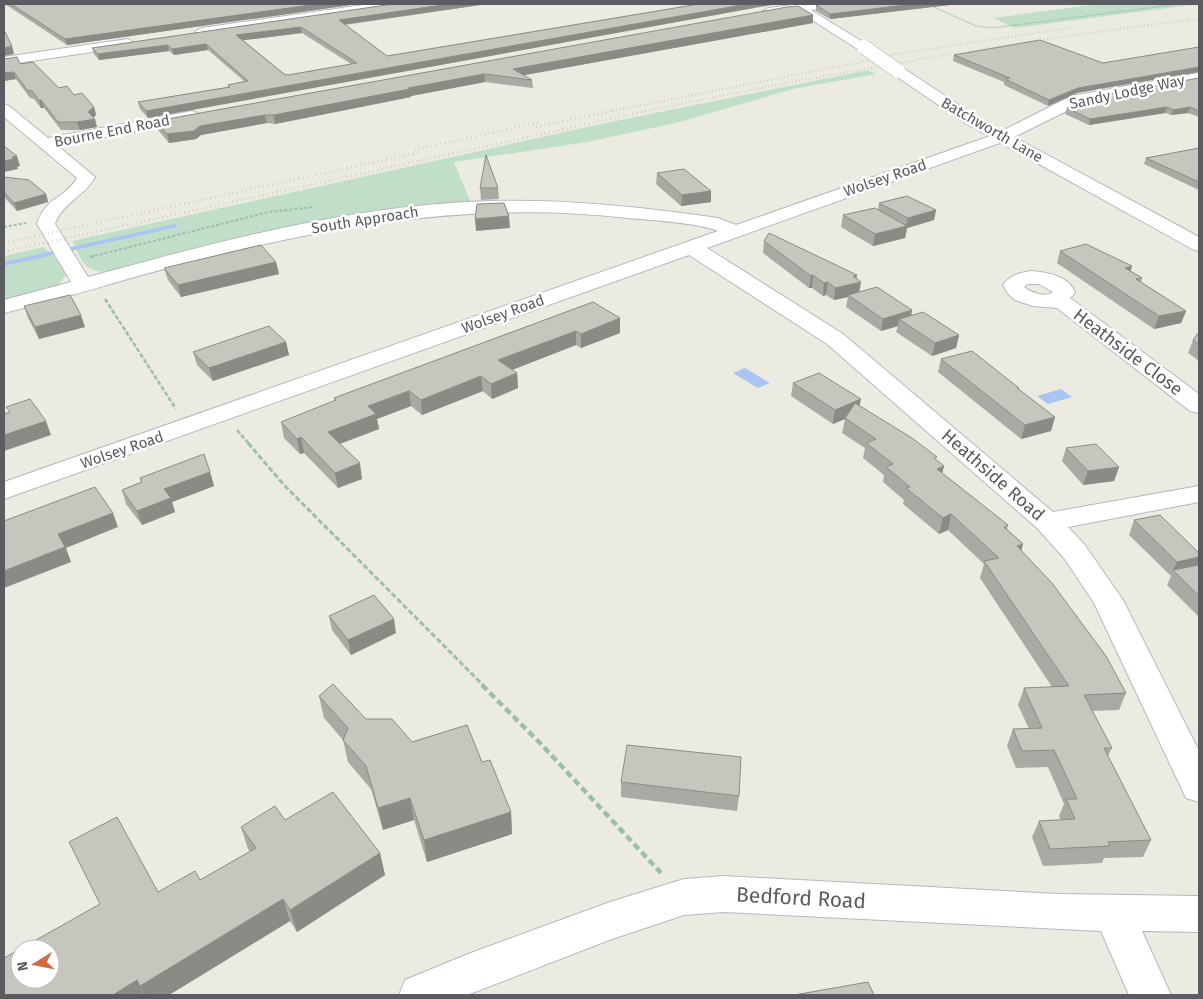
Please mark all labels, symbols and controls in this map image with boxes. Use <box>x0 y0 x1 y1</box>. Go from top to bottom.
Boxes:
street label: Sandy Lodge Way <box>1068 71 1187 113</box>
street label: Batchworth Lane <box>938 94 1046 166</box>
street label: Bourne End Road <box>53 111 171 151</box>
street label: Wolsey Road <box>841 155 929 201</box>
street label: South Approach <box>310 203 420 237</box>
street label: Wolsey Road <box>459 291 547 337</box>
street label: Heathside Close <box>1069 304 1187 400</box>
street label: Heathside Road <box>937 424 1049 526</box>
street label: Wolsey Road <box>78 427 166 473</box>
street label: Bedford Road <box>735 882 867 914</box>
north arrow <box>10 939 60 989</box>
text: N <box>14 960 32 972</box>

